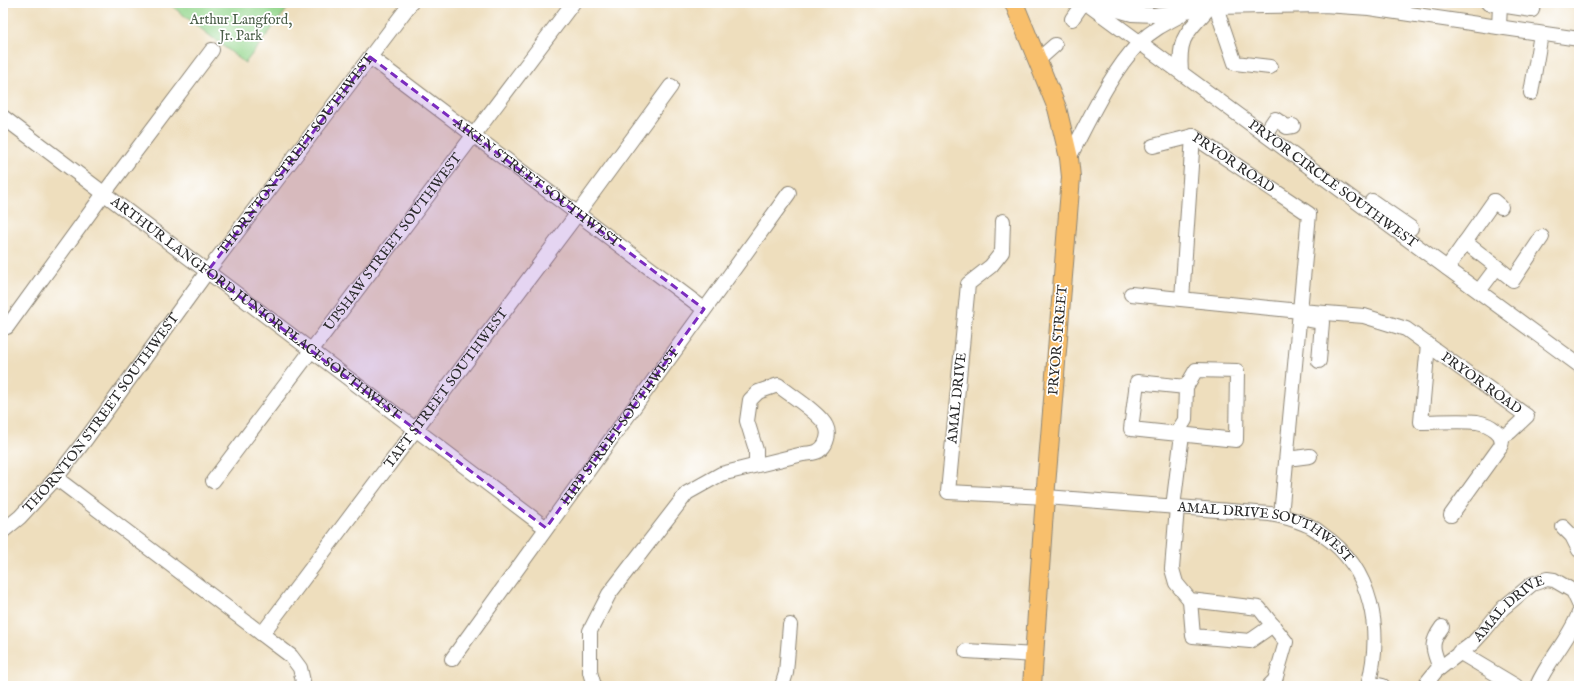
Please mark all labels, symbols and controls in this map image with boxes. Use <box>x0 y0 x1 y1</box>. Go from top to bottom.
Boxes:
park label: Arthur Langford, Jr. Park <box>189 11 292 45</box>
street label: THORNTON STREET SOUTHWEST <box>214 50 378 258</box>
street label: AIKEN STREET SOUTHWEST <box>449 114 625 252</box>
street label: PRYOR CIRCLE SOUTHWEST <box>1244 116 1421 253</box>
street label: PRYOR ROAD <box>1189 129 1278 197</box>
street label: UPSHAW STREET SOUTHWEST <box>320 149 466 335</box>
street label: ARTHUR LANGFORD JUNIOR PLACE SOUTHWEST <box>106 192 405 424</box>
street label: PRYOR STREET <box>1044 283 1072 396</box>
street label: TAFT STREET SOUTHWEST <box>380 304 513 472</box>
street label: THORNTON STREET SOUTHWEST <box>19 309 184 517</box>
street label: HIPP STREET SOUTHWEST <box>557 343 684 509</box>
street label: PRYOR ROAD <box>1437 348 1526 418</box>
street label: AMAL DRIVE <box>943 351 971 445</box>
street label: AMAL DRIVE SOUTHWEST <box>1176 498 1358 567</box>
street label: AMAL DRIVE <box>1469 571 1547 646</box>

